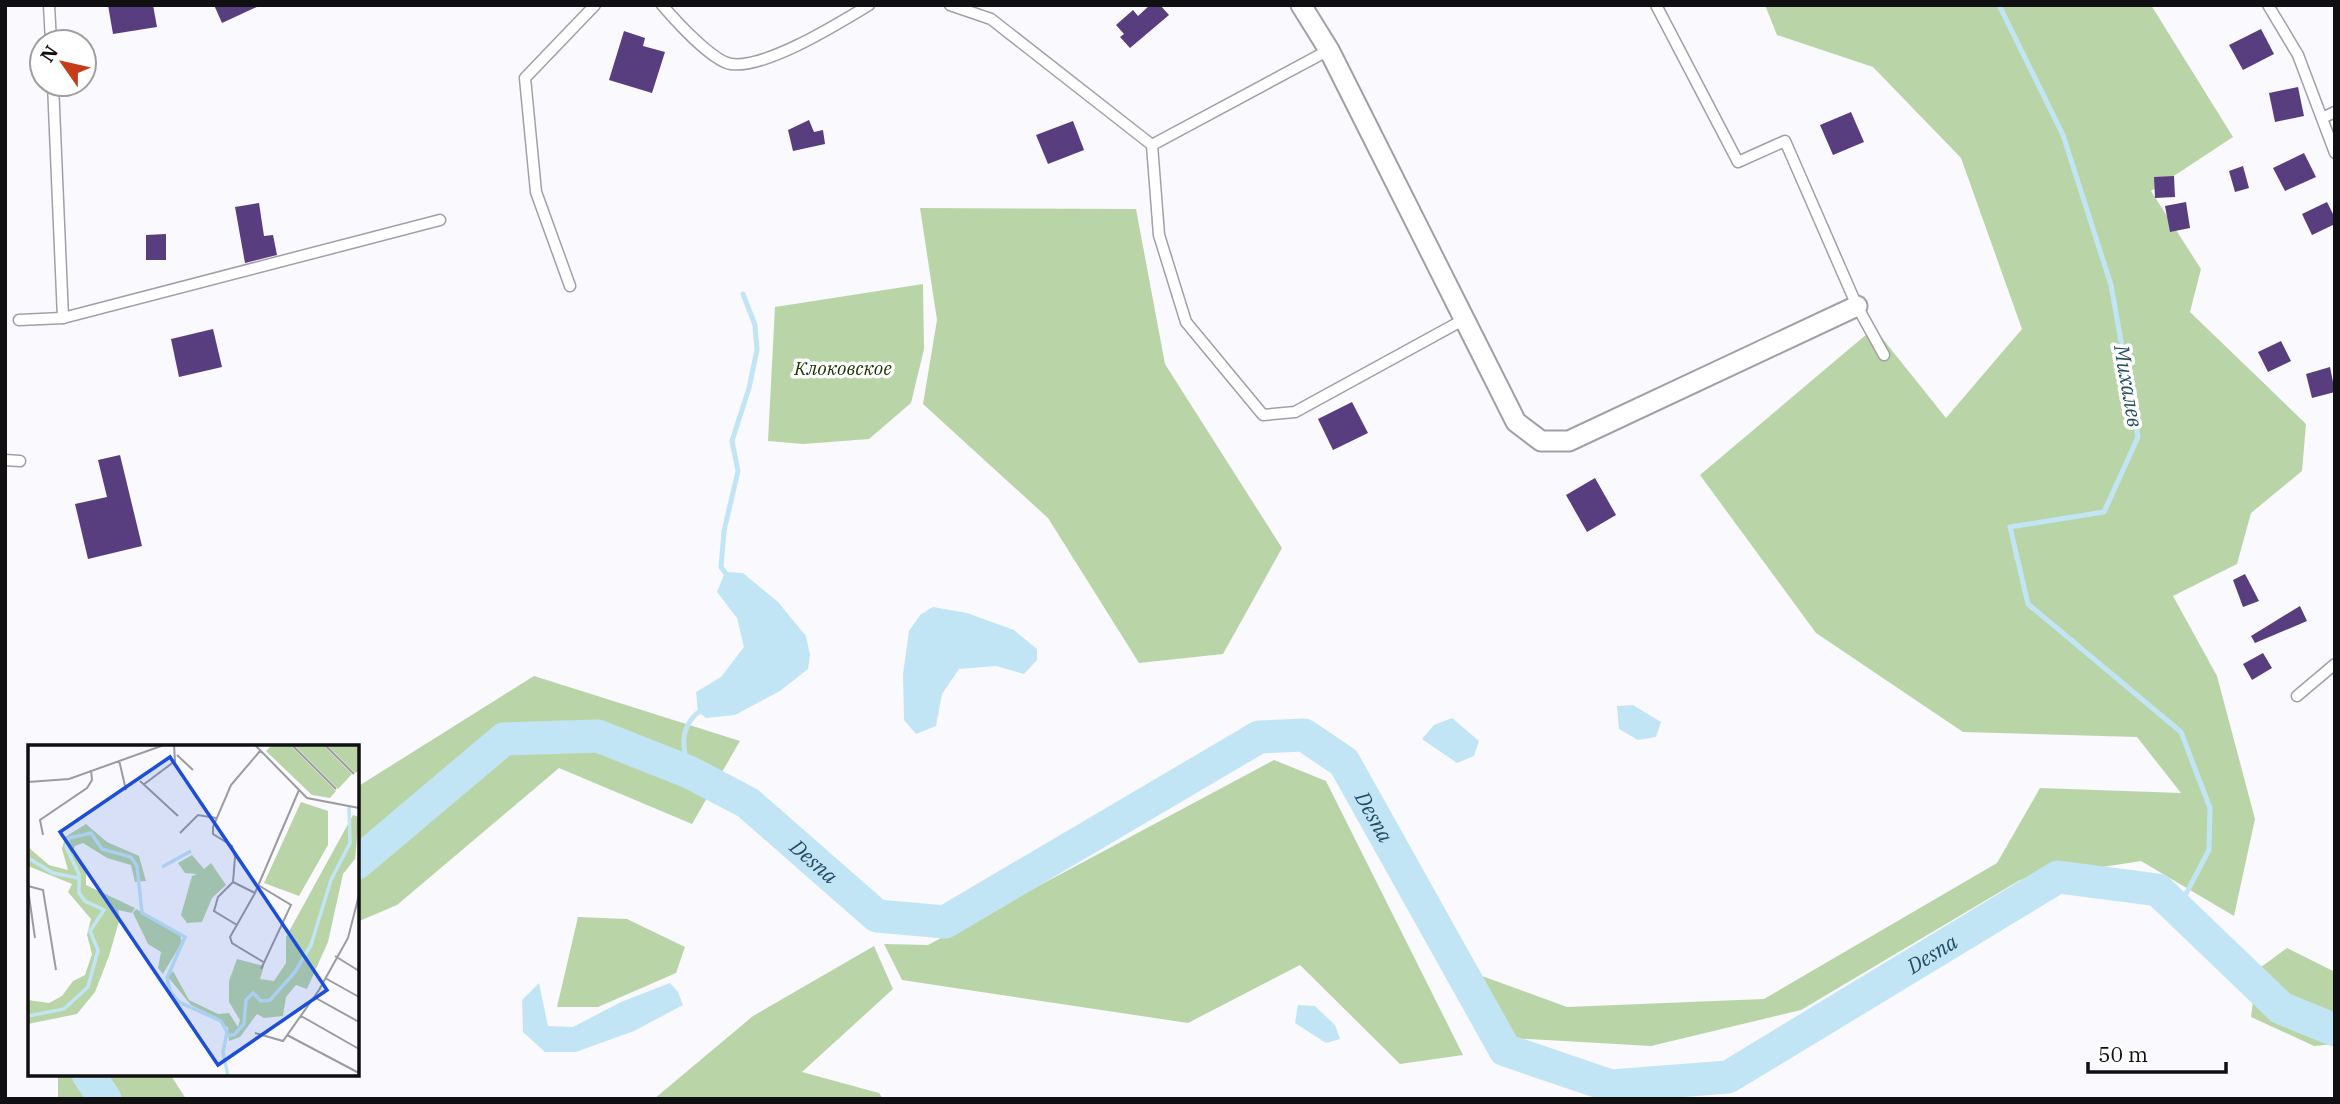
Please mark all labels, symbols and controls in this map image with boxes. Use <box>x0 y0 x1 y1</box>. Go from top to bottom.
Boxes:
north arrow <box>28 28 98 98</box>
text: N <box>35 41 63 66</box>
water label: Михалев <box>2108 342 2150 429</box>
park label: Клоковское <box>793 356 892 380</box>
inset map <box>28 745 359 1076</box>
water label: Desna <box>1349 785 1400 848</box>
water label: Desna <box>784 832 844 890</box>
water label: Desna <box>1900 927 1963 980</box>
scale bar <box>2088 1030 2226 1074</box>
text: 50 m <box>2098 1040 2148 1068</box>

